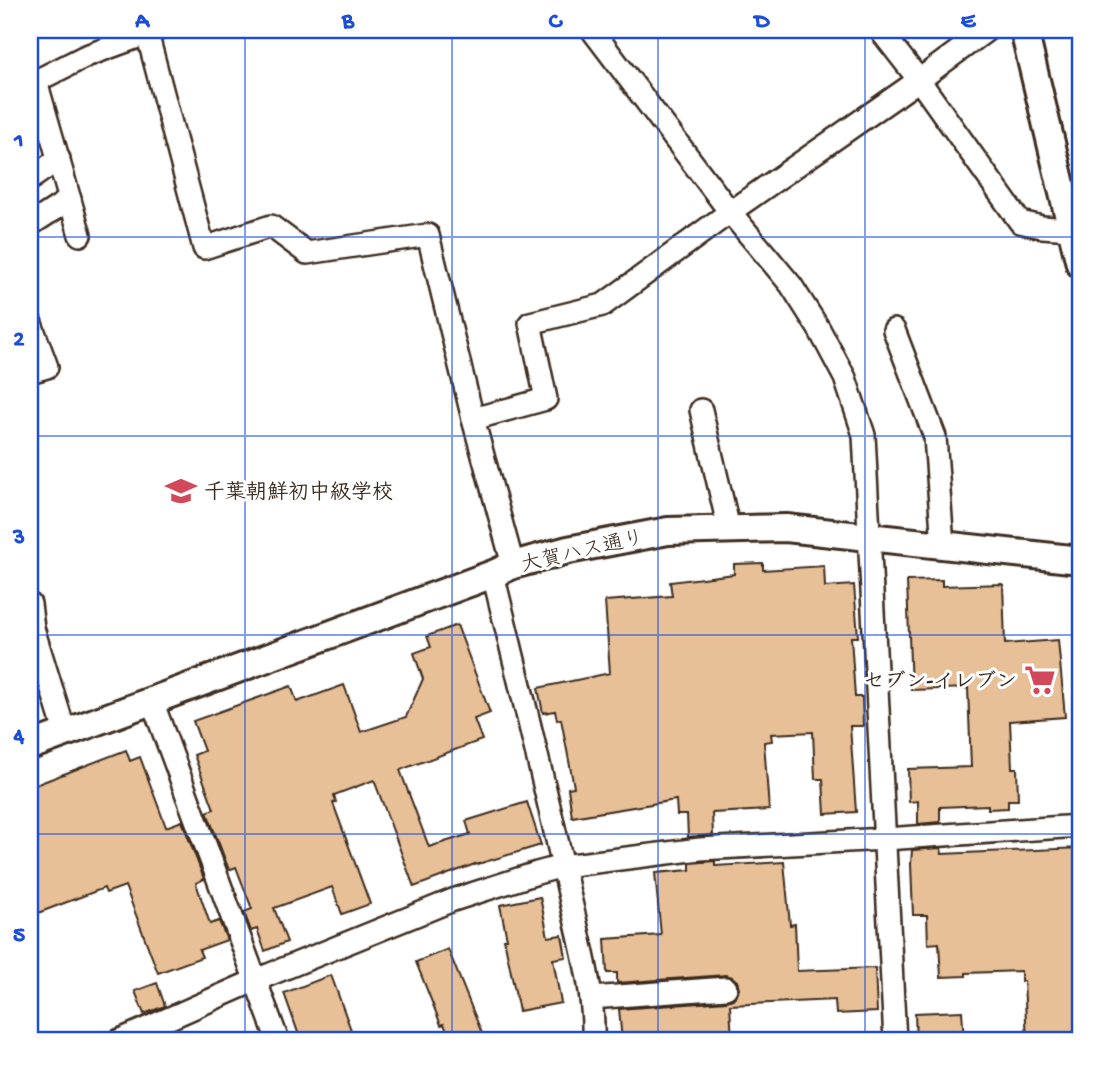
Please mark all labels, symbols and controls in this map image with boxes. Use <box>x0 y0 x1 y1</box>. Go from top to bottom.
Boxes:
text: A <box>134 9 150 36</box>
text: B <box>341 9 355 36</box>
text: C <box>549 9 564 36</box>
text: D <box>753 9 771 36</box>
text: E <box>961 9 977 36</box>
text: 1 <box>13 128 24 155</box>
text: 2 <box>13 327 25 354</box>
school or university icon: 千葉朝鮮初中級学校 <box>164 474 198 508</box>
place label: 千葉朝鮮初中級学校 <box>204 480 393 507</box>
text: 3 <box>12 525 25 552</box>
street label: 大賀ハス通り <box>518 526 647 580</box>
supermarket icon: セブン-イレブン <box>1023 663 1057 697</box>
place label: セブン-イレブン <box>863 670 1017 696</box>
text: 4 <box>13 724 25 751</box>
text: 5 <box>13 923 25 950</box>

